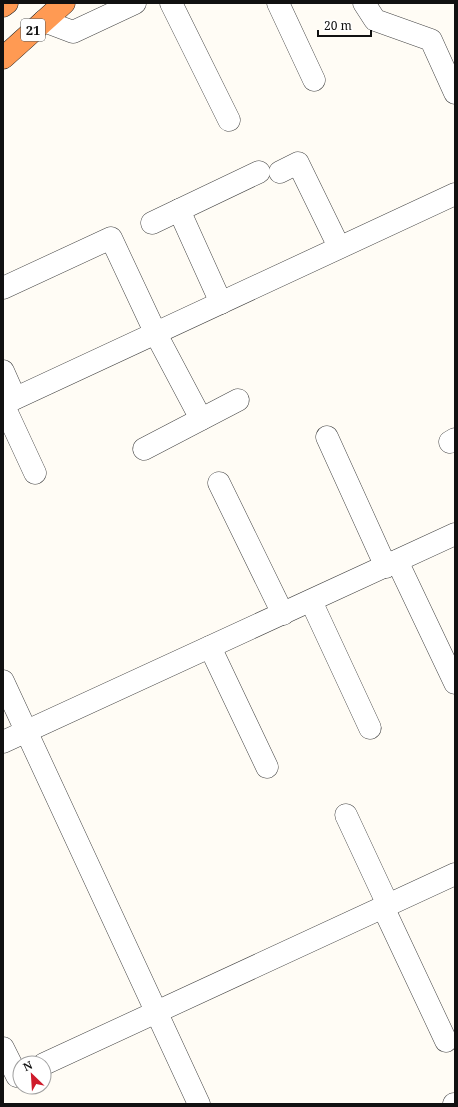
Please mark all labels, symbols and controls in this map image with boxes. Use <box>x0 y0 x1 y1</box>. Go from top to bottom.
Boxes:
scale bar <box>318 12 371 38</box>
text: 20 m <box>324 17 352 34</box>
road number: 21 <box>21 19 45 41</box>
north arrow <box>12 1055 52 1095</box>
text: N <box>20 1057 35 1074</box>

